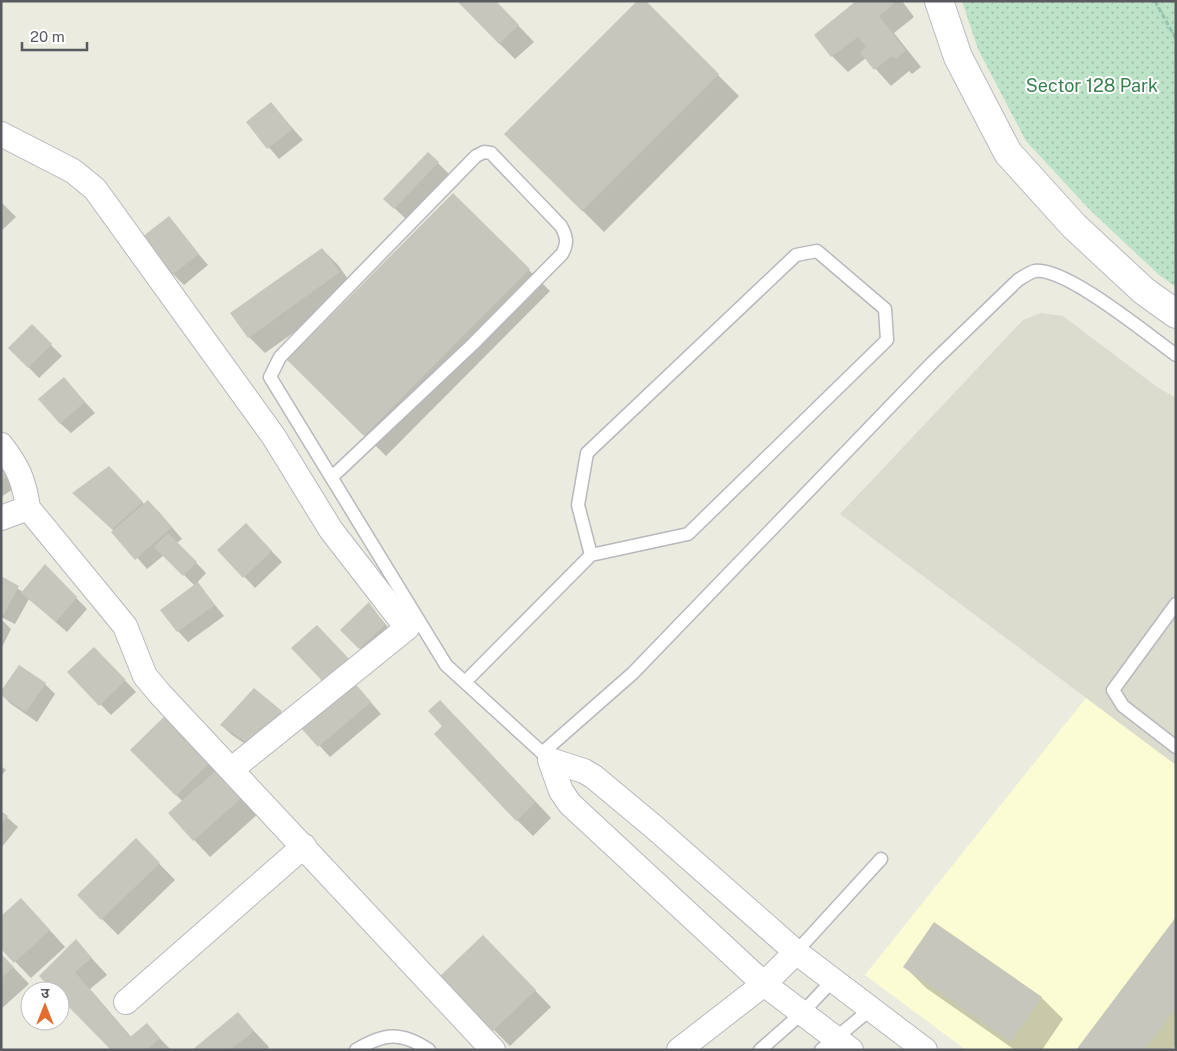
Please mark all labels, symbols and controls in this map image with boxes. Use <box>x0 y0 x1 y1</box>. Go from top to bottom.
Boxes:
scale bar <box>22 20 88 52</box>
text: 20 m <box>30 28 65 45</box>
park label: Sector 128 Park <box>1026 75 1158 96</box>
north arrow <box>20 981 70 1031</box>
text: उ <box>41 985 50 1001</box>

